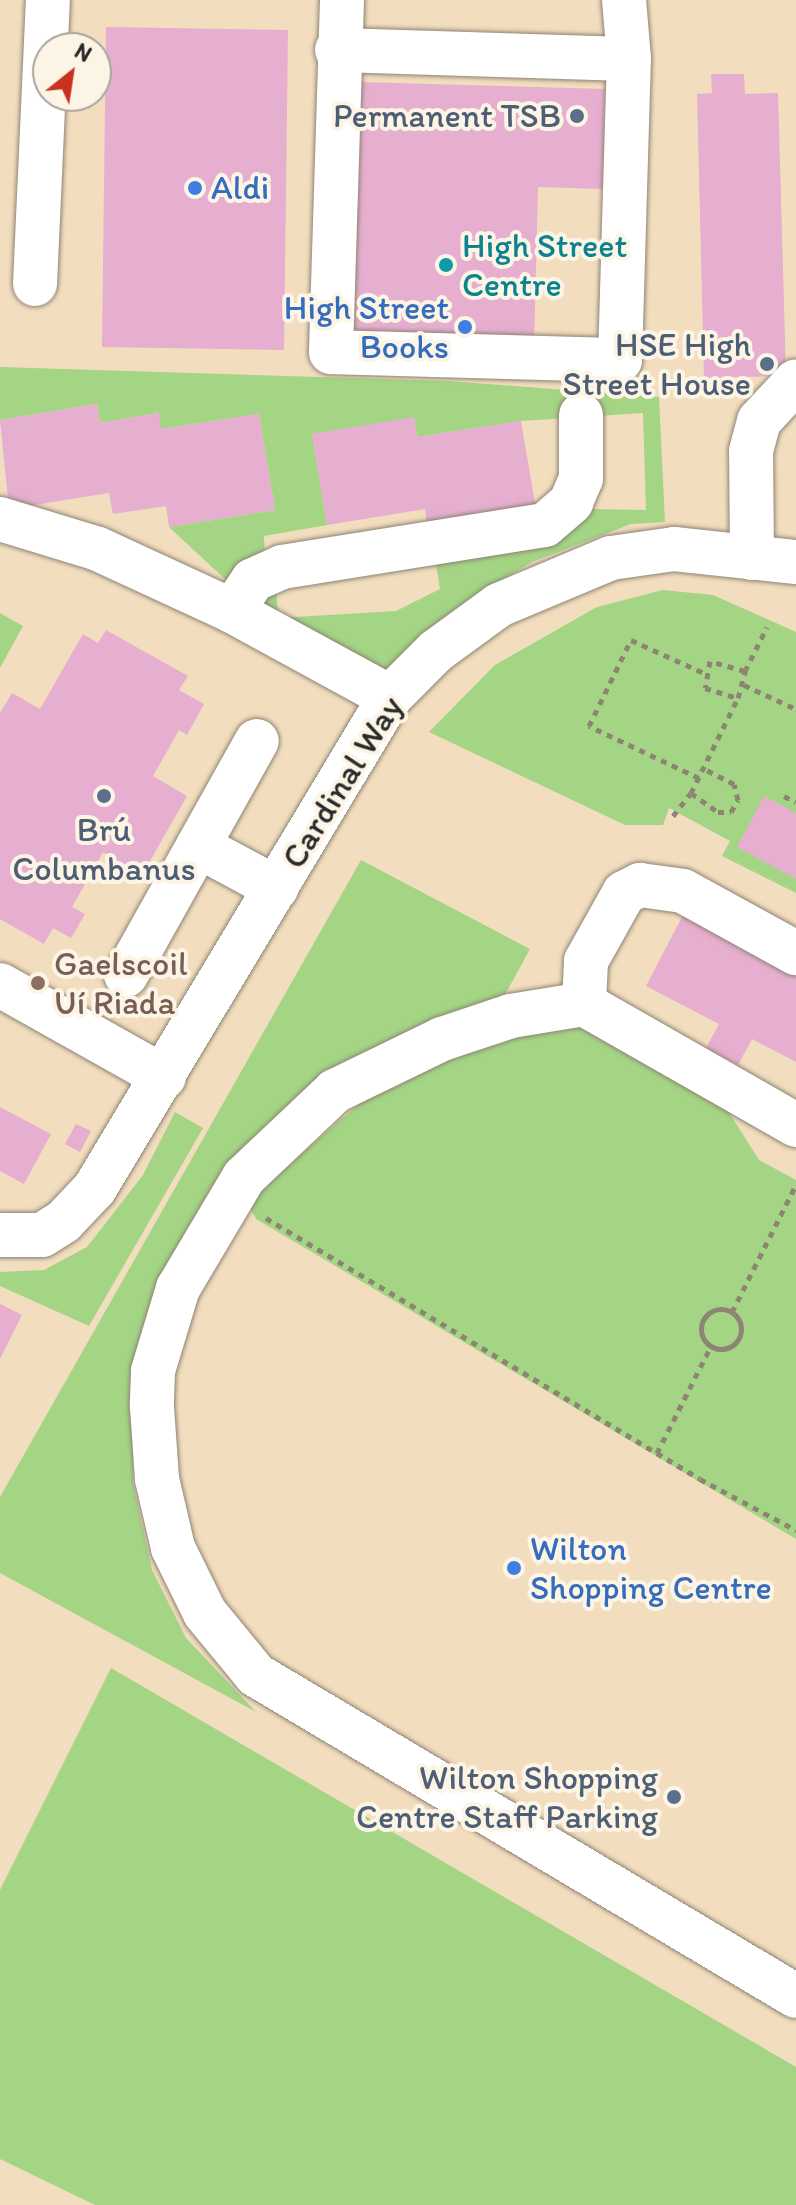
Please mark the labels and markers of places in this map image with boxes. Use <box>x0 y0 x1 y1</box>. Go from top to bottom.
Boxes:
place label: Permanent TSB <box>333 96 561 136</box>
marker: Permanent TSB <box>568 107 586 125</box>
place label: Aldi <box>211 168 269 208</box>
marker: Aldi <box>186 179 204 197</box>
place label: High Street Centre <box>462 225 627 304</box>
marker: High Street Centre <box>437 256 455 274</box>
place label: High Street Books <box>284 287 449 366</box>
marker: High Street Books <box>456 318 474 336</box>
place label: HSE High Street House <box>562 324 751 404</box>
marker: HSE High Street House <box>758 355 776 373</box>
marker: Brú Columbanus <box>95 787 113 805</box>
place label: Brú Columbanus <box>12 809 196 888</box>
place label: Gaelscoil Uí Riada <box>54 943 188 1022</box>
marker: Gaelscoil Uí Riada <box>29 974 47 992</box>
place label: Wilton Shopping Centre <box>530 1528 772 1608</box>
marker: Wilton Shopping Centre <box>505 1559 523 1577</box>
place label: Wilton Shopping Centre Staff Parking <box>356 1757 658 1836</box>
marker: Wilton Shopping Centre Staff Parking <box>665 1788 683 1806</box>

